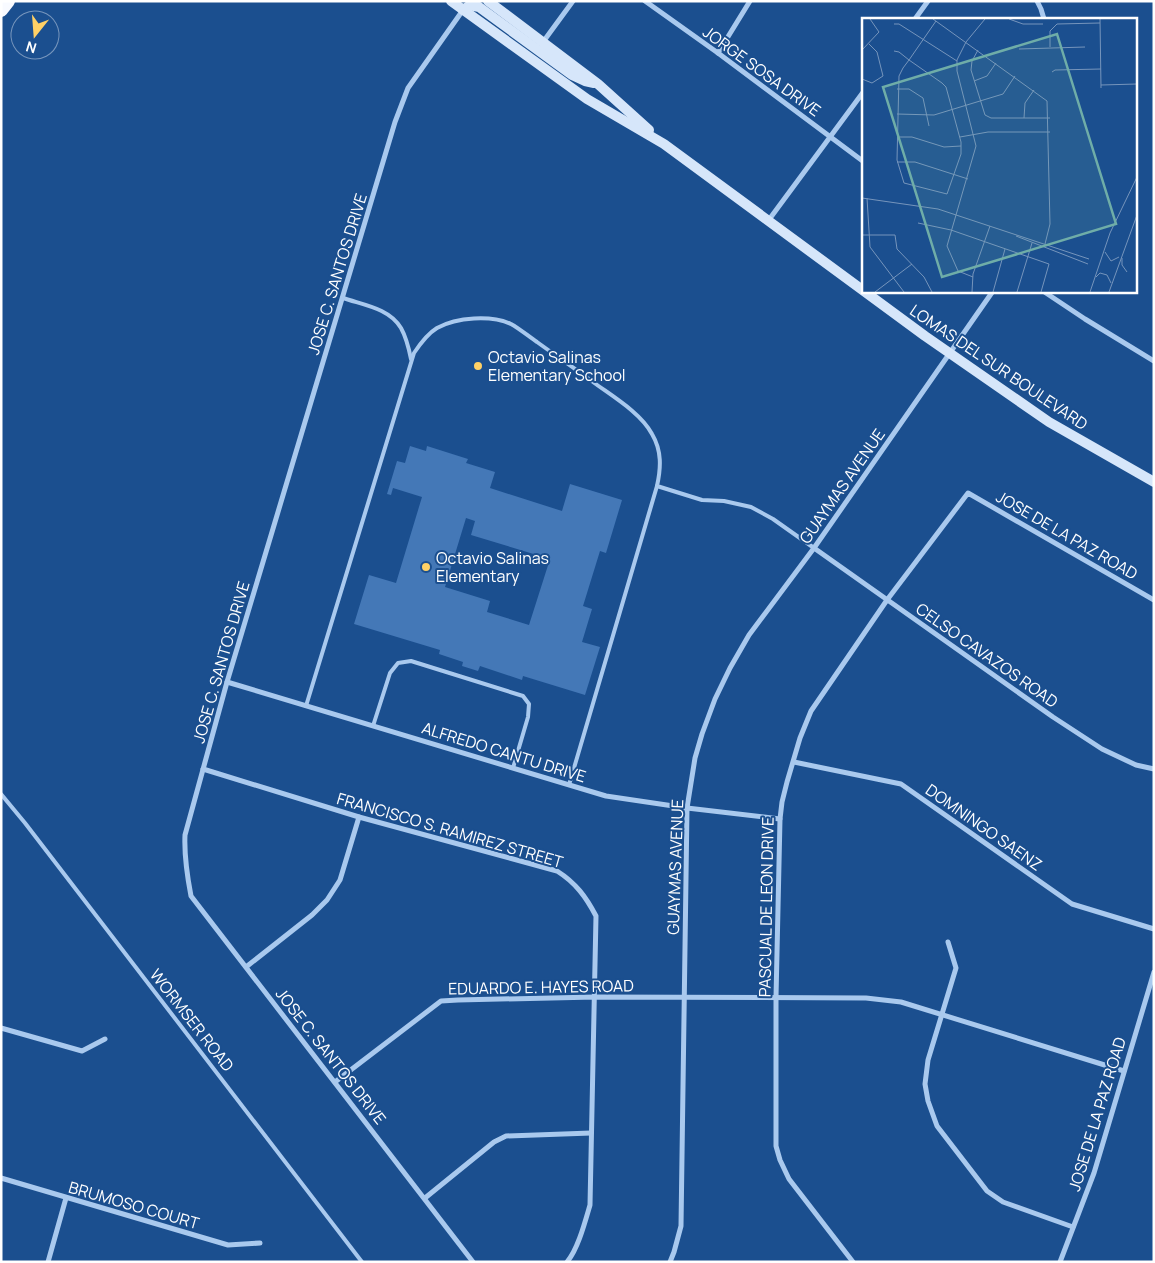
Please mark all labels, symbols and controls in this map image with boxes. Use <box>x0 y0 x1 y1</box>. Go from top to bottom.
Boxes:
north arrow <box>10 10 60 60</box>
inset map <box>862 18 1138 292</box>
street label: JORGE SOSA DRIVE <box>699 21 825 121</box>
text: N <box>23 37 39 58</box>
street label: JOSE C. SANTOS DRIVE <box>302 191 372 357</box>
street label: LOMAS DEL SUR BOULEVARD <box>906 299 1092 435</box>
place label: Octavio Salinas Elementary School <box>488 346 626 386</box>
marker: Octavio Salinas Elementary School <box>472 360 484 372</box>
street label: GUAYMAS AVENUE <box>794 424 890 548</box>
street label: JOSE DE LA PAZ ROAD <box>992 485 1142 585</box>
place label: Octavio Salinas Elementary <box>436 547 549 587</box>
marker: Octavio Salinas Elementary <box>420 561 432 573</box>
street label: JOSE C. SANTOS DRIVE <box>187 578 255 746</box>
street label: CELSO CAVAZOS ROAD <box>912 598 1063 713</box>
street label: ALFREDO CANTU DRIVE <box>419 717 589 787</box>
street label: DOMNINGO SAENZ <box>921 779 1047 876</box>
street label: FRANCISCO S. RAMIREZ STREET <box>334 787 566 873</box>
street label: GUAYMAS AVENUE <box>662 799 688 935</box>
street label: PASCUAL DE LEON DRIVE <box>753 817 779 997</box>
street label: WORMSER ROAD <box>145 964 239 1076</box>
street label: EDUARDO E. HAYES ROAD <box>448 974 634 1000</box>
street label: JOSE C. SANTOS DRIVE <box>271 983 391 1129</box>
street label: JOSE DE LA PAZ ROAD <box>1063 1034 1131 1194</box>
street label: BRUMOSO COURT <box>66 1176 202 1234</box>

